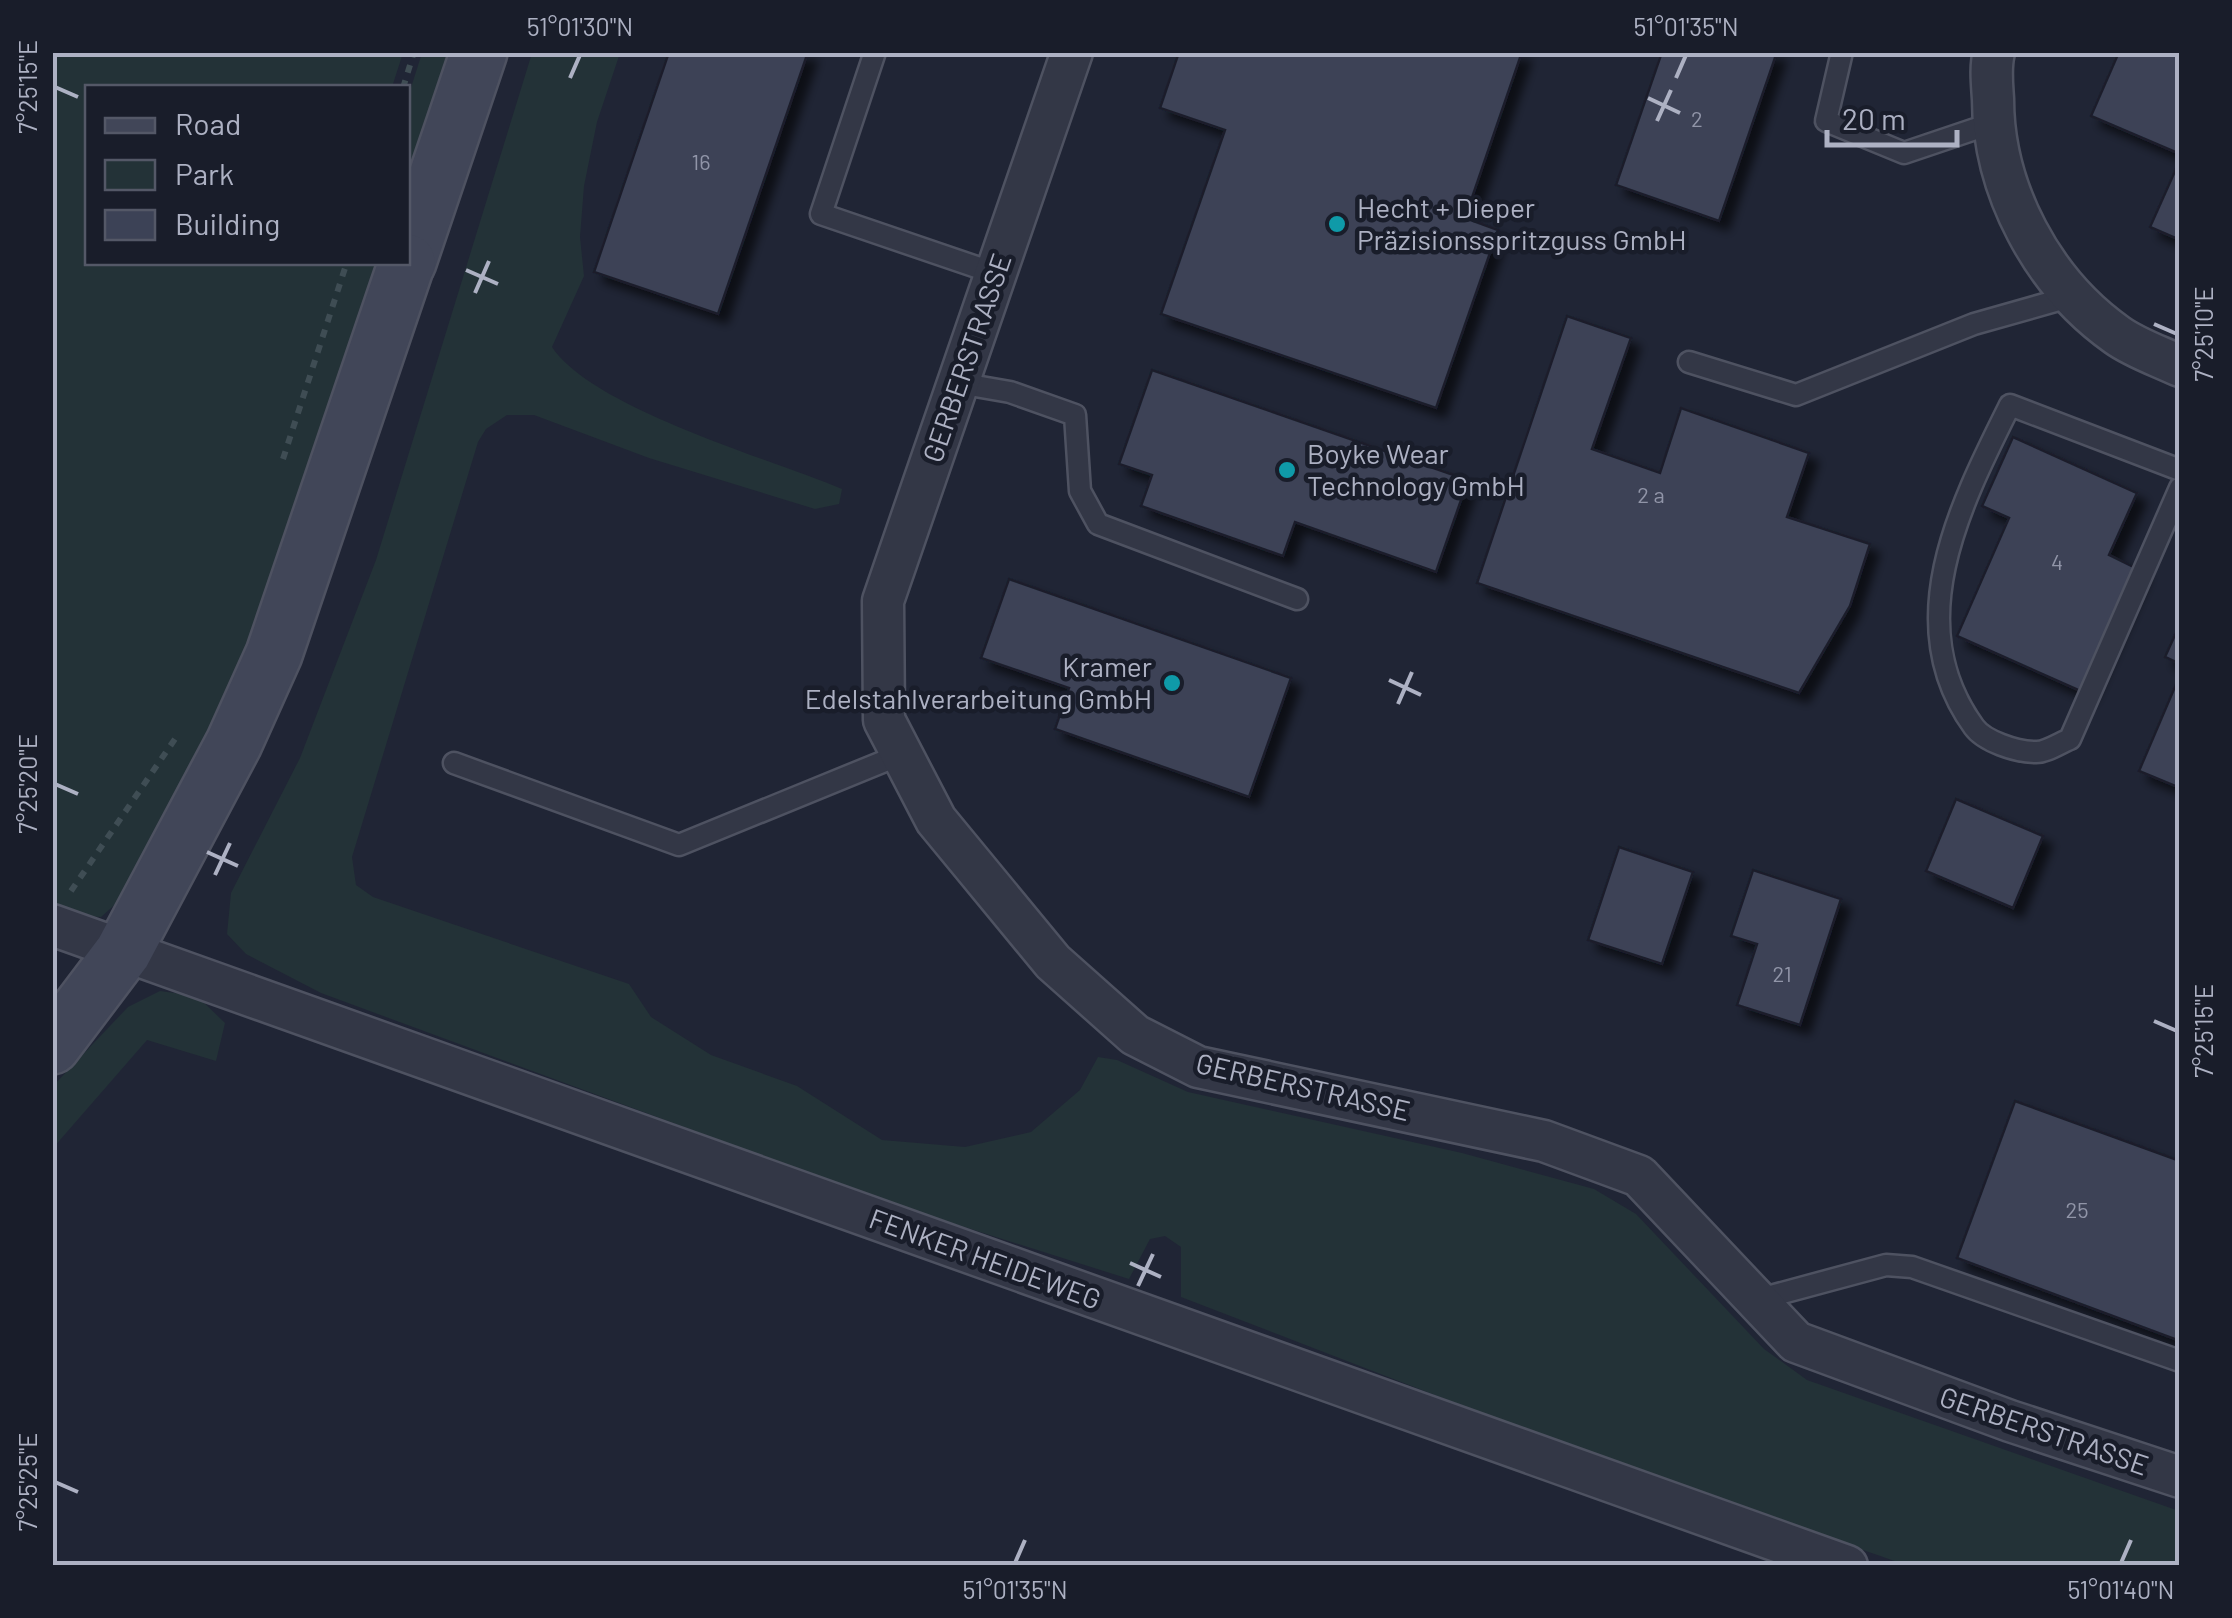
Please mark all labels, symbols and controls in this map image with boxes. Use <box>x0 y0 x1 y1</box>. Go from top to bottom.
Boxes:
text: 51°01'30"N <box>527 11 633 41</box>
text: 51°01'35"N <box>1633 11 1739 41</box>
text: 7°25'15"E <box>12 40 42 134</box>
legend <box>85 85 410 265</box>
scale bar <box>1827 85 1957 147</box>
text: 20 m <box>1842 100 1906 136</box>
text: Road <box>175 105 241 141</box>
house number: 2 <box>1691 105 1703 131</box>
house number: 16 <box>691 148 711 174</box>
text: Park <box>175 155 234 191</box>
place label: Hecht + Dieper Präzisionsspritzguss GmbH <box>1357 190 1687 256</box>
text: Building <box>175 205 280 241</box>
marker: Hecht + Dieper Präzisionsspritzguss GmbH <box>1326 213 1348 235</box>
street label: GERBERSTRASSE <box>914 249 1018 466</box>
text: 7°25'10"E <box>2188 286 2218 382</box>
place label: Boyke Wear Technology GmbH <box>1307 436 1525 502</box>
marker: Boyke Wear Technology GmbH <box>1276 459 1298 481</box>
house number: 2 a <box>1637 481 1665 507</box>
house number: 4 <box>2051 548 2063 574</box>
place label: Kramer Edelstahlverarbeitung GmbH <box>805 649 1152 715</box>
marker: Kramer Edelstahlverarbeitung GmbH <box>1161 672 1183 694</box>
text: 7°25'20"E <box>12 734 42 834</box>
house number: 21 <box>1772 960 1792 986</box>
text: 7°25'15"E <box>2188 984 2218 1078</box>
street label: GERBERSTRASSE <box>1193 1045 1413 1127</box>
house number: 25 <box>2065 1196 2089 1222</box>
street label: FENKER HEIDEWEG <box>865 1200 1106 1316</box>
street label: GERBERSTRASSE <box>1936 1378 2153 1482</box>
text: 7°25'25"E <box>12 1433 42 1531</box>
text: 51°01'35"N <box>962 1574 1068 1604</box>
text: 51°01'40"N <box>2067 1574 2175 1604</box>

